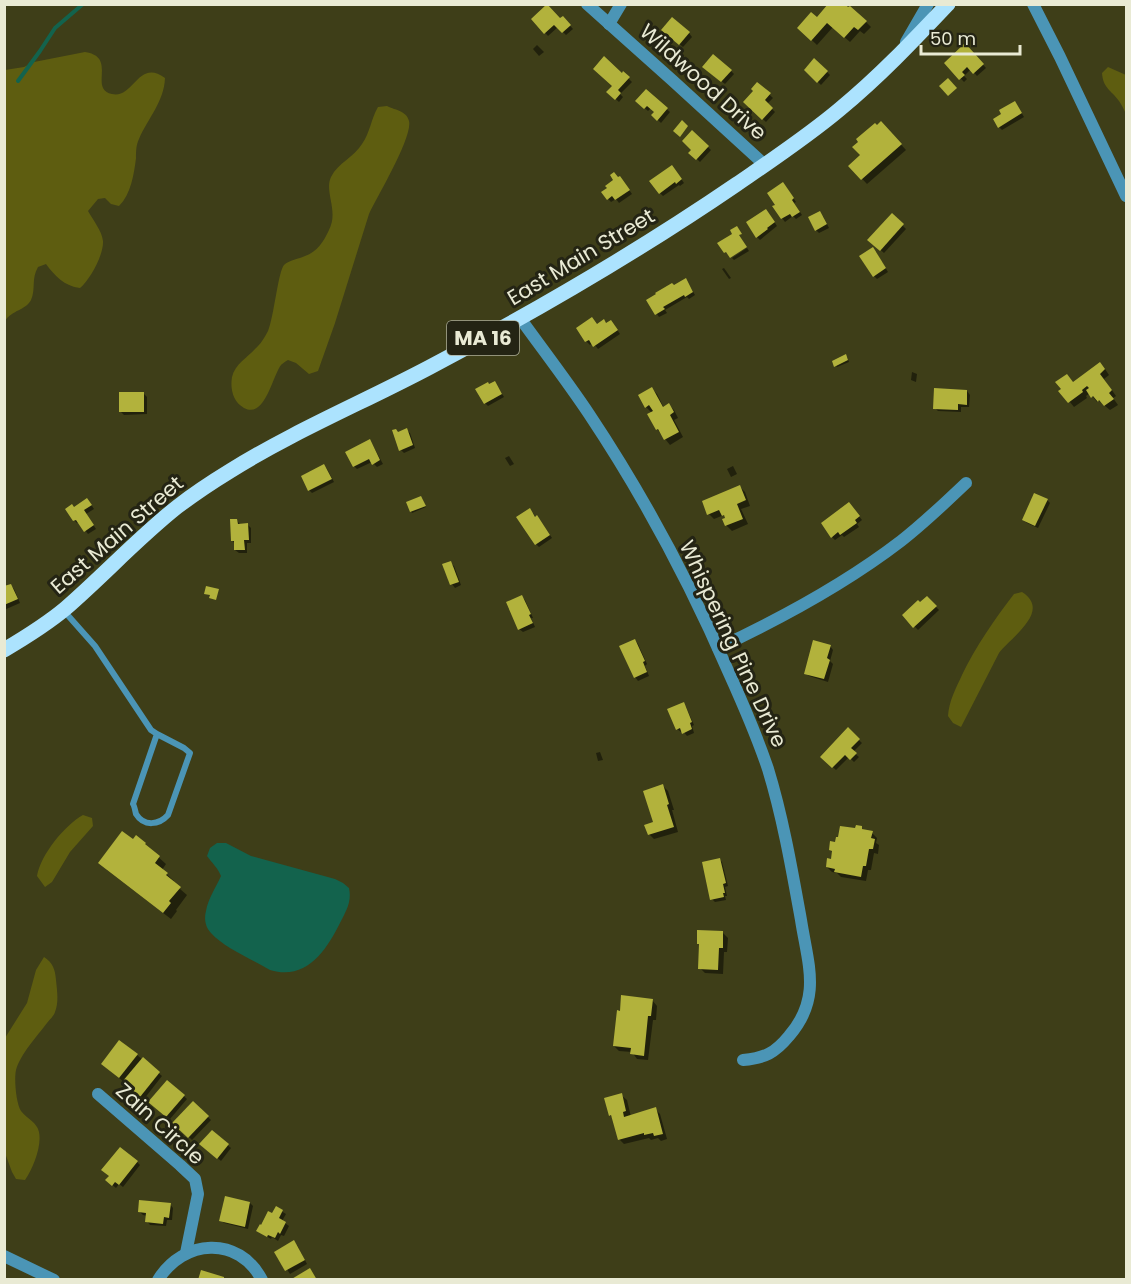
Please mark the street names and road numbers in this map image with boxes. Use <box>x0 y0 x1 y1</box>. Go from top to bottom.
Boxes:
street label: Wildwood Drive <box>634 17 773 146</box>
street label: East Main Street <box>502 201 660 312</box>
road number: MA 16 <box>447 321 519 355</box>
street label: East Main Street <box>44 469 189 600</box>
street label: Whispering Pine Drive <box>673 535 794 752</box>
street label: Zain Circle <box>110 1076 211 1171</box>

